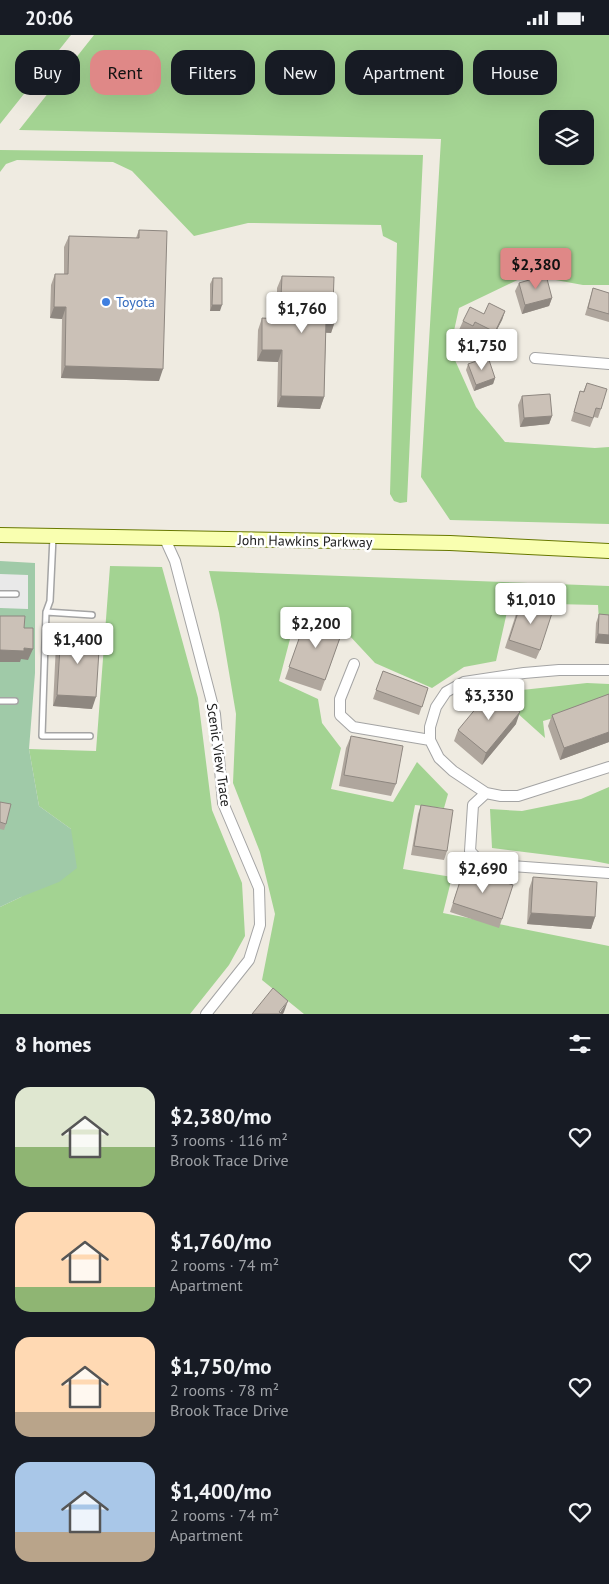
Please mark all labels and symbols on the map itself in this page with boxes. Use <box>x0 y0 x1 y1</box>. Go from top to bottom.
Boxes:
pin: $2,380 <box>495 247 577 290</box>
pin: $1,760 <box>261 291 343 334</box>
place label: Toyota <box>116 293 155 311</box>
marker: Toyota <box>100 296 112 308</box>
pin: $1,750 <box>441 329 523 371</box>
street label: John Hawkins Parkway <box>237 531 373 551</box>
pin: $1,010 <box>490 583 572 625</box>
pin: $2,200 <box>275 607 357 649</box>
pin: $1,400 <box>37 623 119 665</box>
pin: $3,330 <box>448 679 530 721</box>
street label: Scenic View Trace <box>203 702 235 808</box>
pin: $2,690 <box>442 851 524 894</box>

